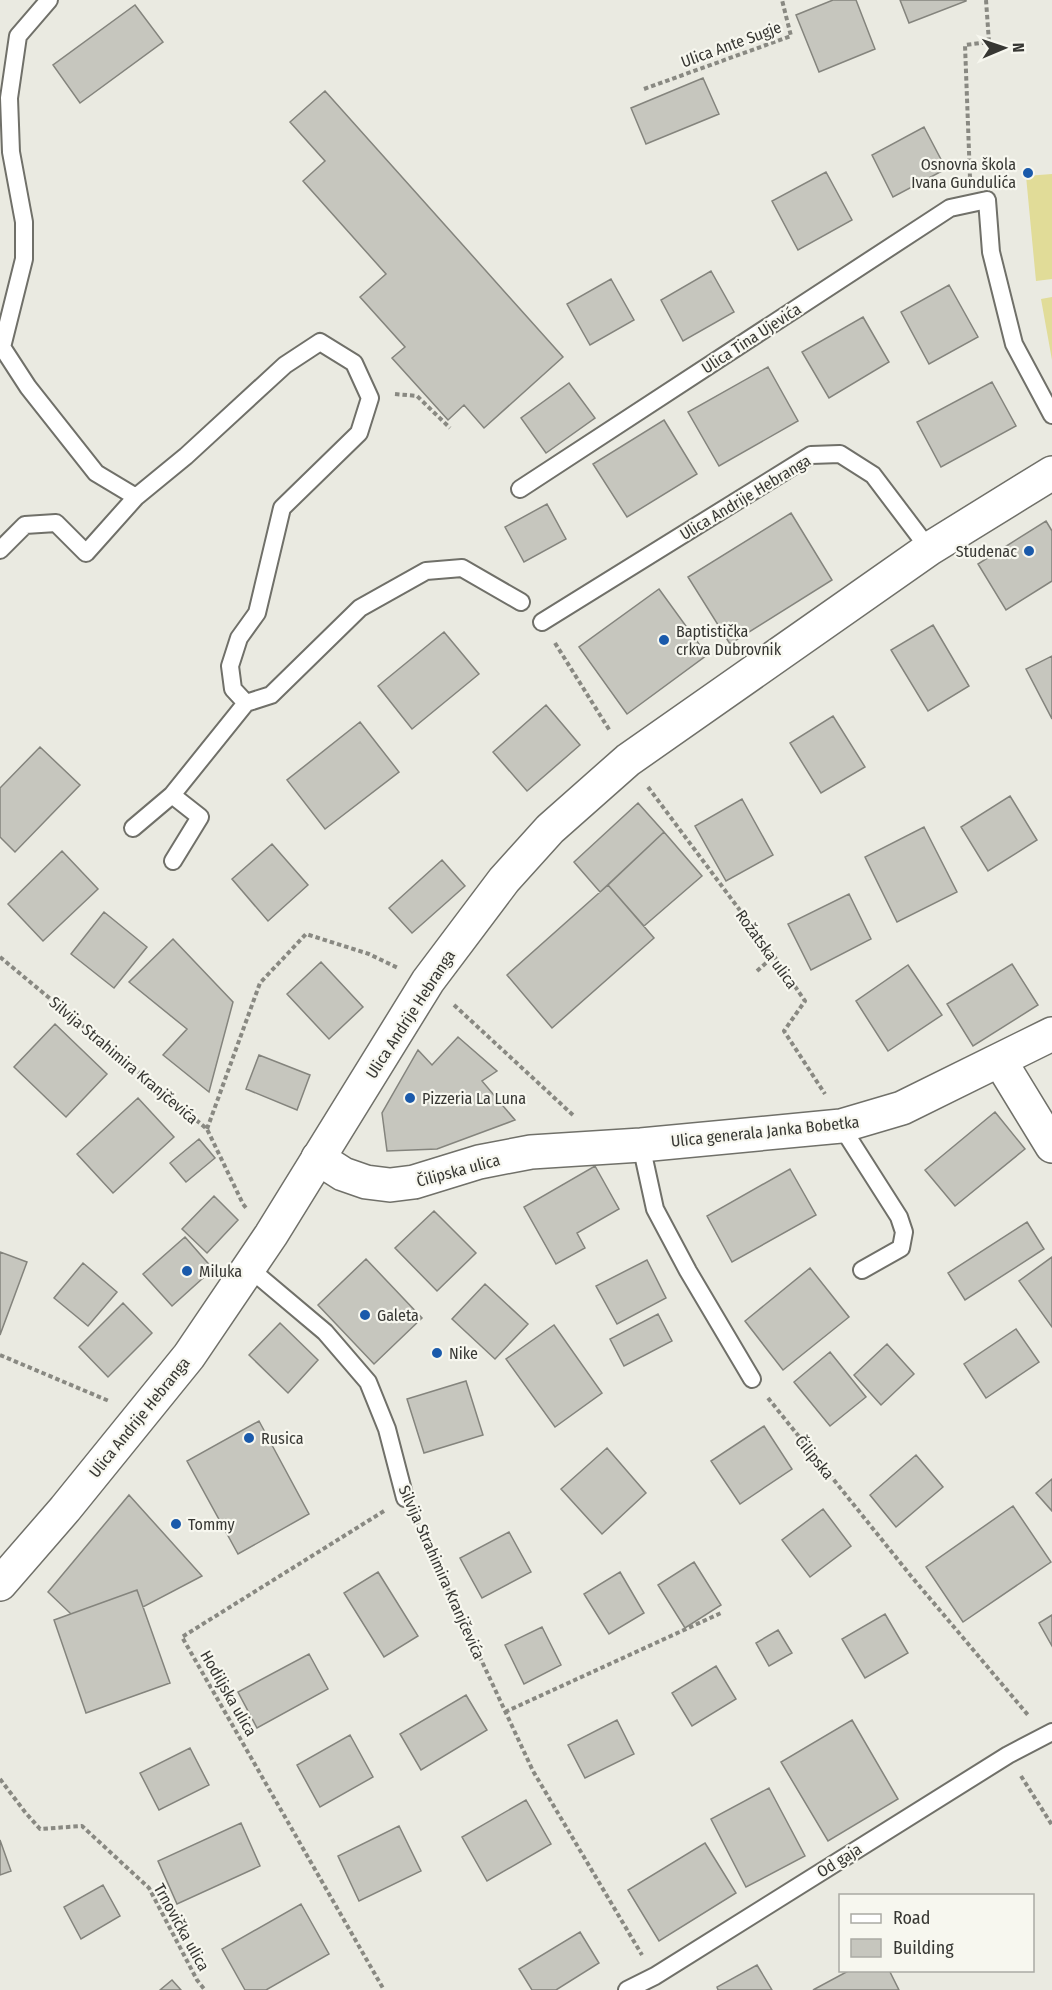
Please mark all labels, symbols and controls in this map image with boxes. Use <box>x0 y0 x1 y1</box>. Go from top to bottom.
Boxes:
street label: Ulica Ante Sugje <box>678 18 784 71</box>
north arrow <box>974 18 1034 78</box>
text: N <box>1009 42 1028 53</box>
place label: Osnovna škola Ivana Gundulića <box>911 155 1016 192</box>
marker: Osnovna škola Ivana Gundulića <box>1021 166 1035 180</box>
street label: Ulica Tina Ujevića <box>698 299 805 378</box>
street label: Ulica Andrije Hebranga <box>676 451 814 544</box>
place label: Studenac <box>956 542 1017 561</box>
marker: Studenac <box>1022 544 1036 558</box>
place label: Baptistička crkva Dubrovnik <box>676 622 782 659</box>
marker: Baptistička crkva Dubrovnik <box>657 633 671 647</box>
street label: Rožatska ulica <box>732 906 802 993</box>
street label: Ulica Andrije Hebranga <box>362 946 459 1082</box>
street label: Silvija Strahimira Kranjčevića <box>45 993 202 1128</box>
place label: Pizzeria La Luna <box>422 1089 526 1108</box>
marker: Pizzeria La Luna <box>403 1091 417 1105</box>
street label: Ulica generala Janka Bobetka <box>670 1112 860 1151</box>
street label: Čilipska ulica <box>414 1149 502 1191</box>
place label: Miluka <box>199 1262 242 1281</box>
marker: Miluka <box>180 1264 194 1278</box>
place label: Galeta <box>377 1306 419 1325</box>
marker: Galeta <box>358 1308 372 1322</box>
place label: Nike <box>449 1344 478 1363</box>
marker: Nike <box>430 1346 444 1360</box>
street label: Ulica Andrije Hebranga <box>85 1353 194 1481</box>
place label: Rusica <box>261 1429 304 1448</box>
marker: Rusica <box>242 1431 256 1445</box>
street label: Čilipska <box>791 1431 839 1483</box>
street label: Silvija Strahimira Kranjčevića <box>395 1482 489 1662</box>
place label: Tommy <box>188 1515 235 1534</box>
marker: Tommy <box>169 1517 183 1531</box>
street label: Hodiljska ulica <box>196 1647 261 1740</box>
street label: Od gaja <box>813 1839 865 1882</box>
street label: Trnovička ulica <box>150 1880 214 1975</box>
legend <box>839 1894 1034 1972</box>
text: Road <box>893 1907 930 1929</box>
text: Building <box>893 1937 954 1959</box>

